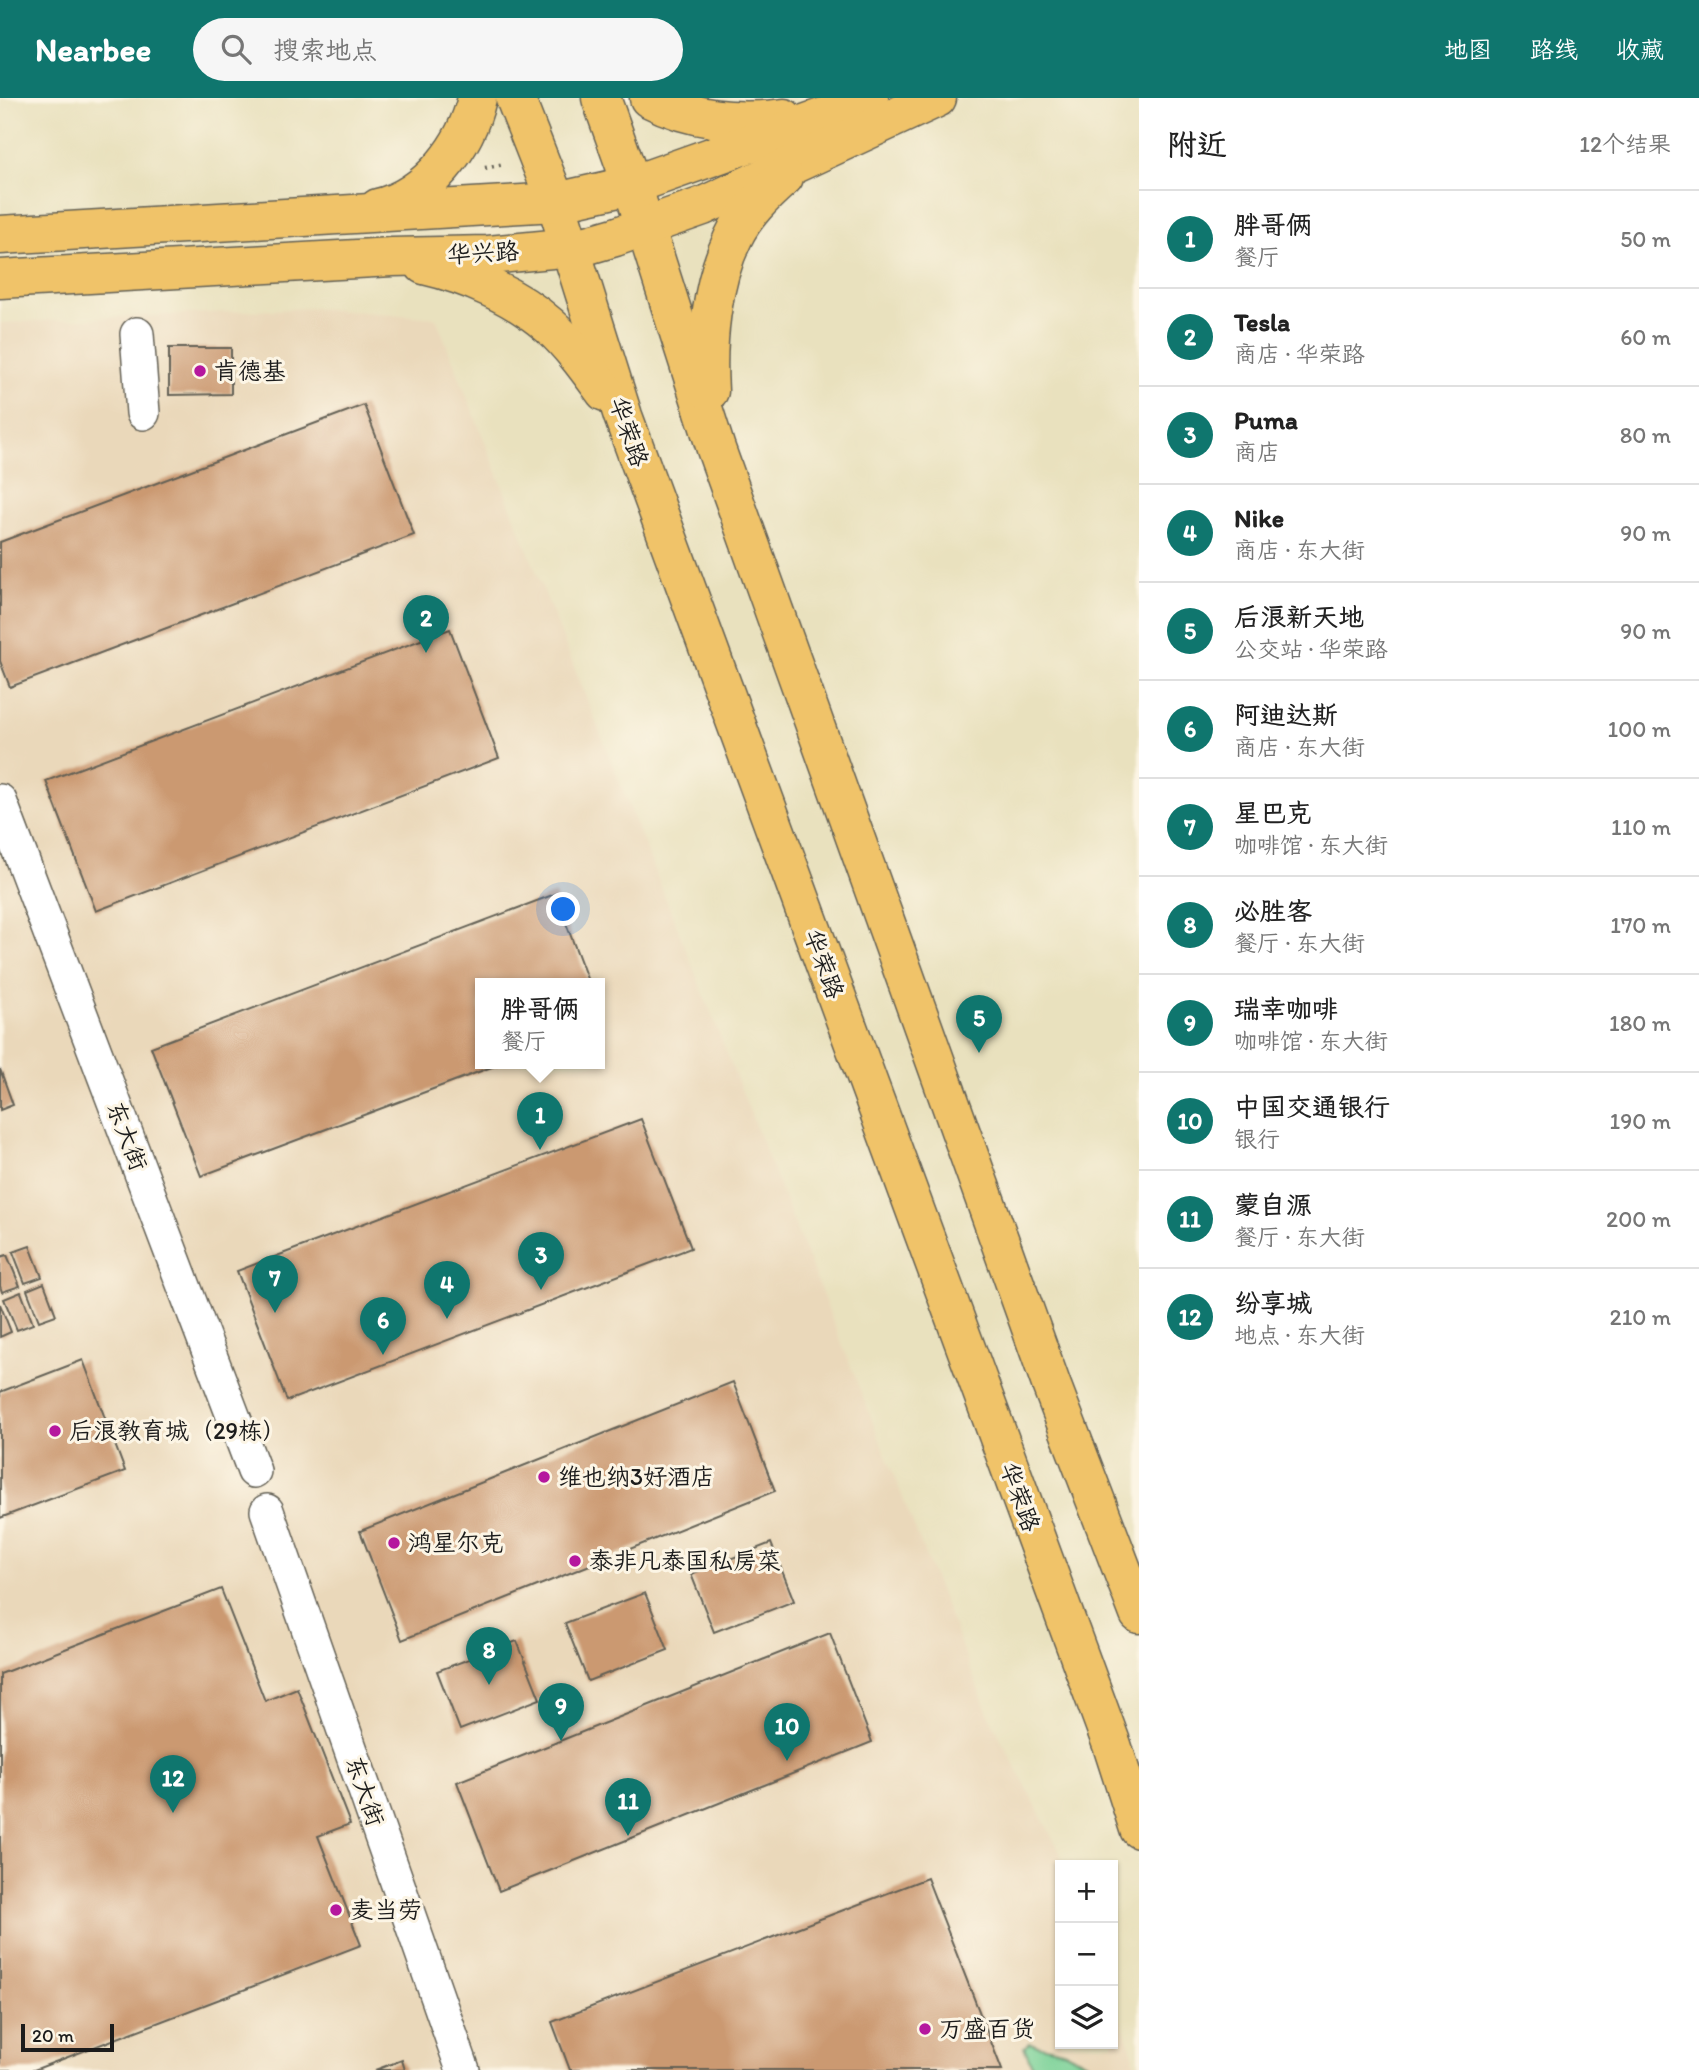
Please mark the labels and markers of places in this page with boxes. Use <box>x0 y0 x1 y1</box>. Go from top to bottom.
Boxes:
place label: 肯德基 <box>214 356 286 385</box>
marker: 肯德基 <box>192 363 208 379</box>
pin: 2 <box>403 595 449 653</box>
pin: 5 <box>956 995 1002 1053</box>
pin: 1 <box>517 1092 563 1150</box>
pin: 3 <box>518 1232 564 1290</box>
pin: 7 <box>252 1255 298 1313</box>
pin: 4 <box>424 1261 470 1319</box>
pin: 6 <box>360 1297 406 1355</box>
place label: 后浪教育城（29栋） <box>69 1416 286 1445</box>
marker: 后浪教育城（29栋） <box>47 1423 63 1439</box>
place label: 维也纳3好酒店 <box>558 1462 715 1491</box>
marker: 维也纳3好酒店 <box>536 1469 552 1485</box>
place label: 鸿星尔克 <box>408 1528 504 1557</box>
marker: 鸿星尔克 <box>386 1535 402 1551</box>
place label: 泰非凡泰国私房菜 <box>589 1546 781 1575</box>
marker: 泰非凡泰国私房菜 <box>567 1553 583 1569</box>
pin: 8 <box>466 1627 512 1685</box>
pin: 9 <box>538 1683 584 1741</box>
pin: 10 <box>764 1703 810 1761</box>
pin: 12 <box>150 1755 196 1813</box>
pin: 11 <box>605 1778 651 1836</box>
place label: 麦当劳 <box>350 1895 422 1924</box>
marker: 麦当劳 <box>328 1902 344 1918</box>
place label: 万盛百货 <box>939 2014 1035 2043</box>
marker: 万盛百货 <box>917 2021 933 2037</box>

